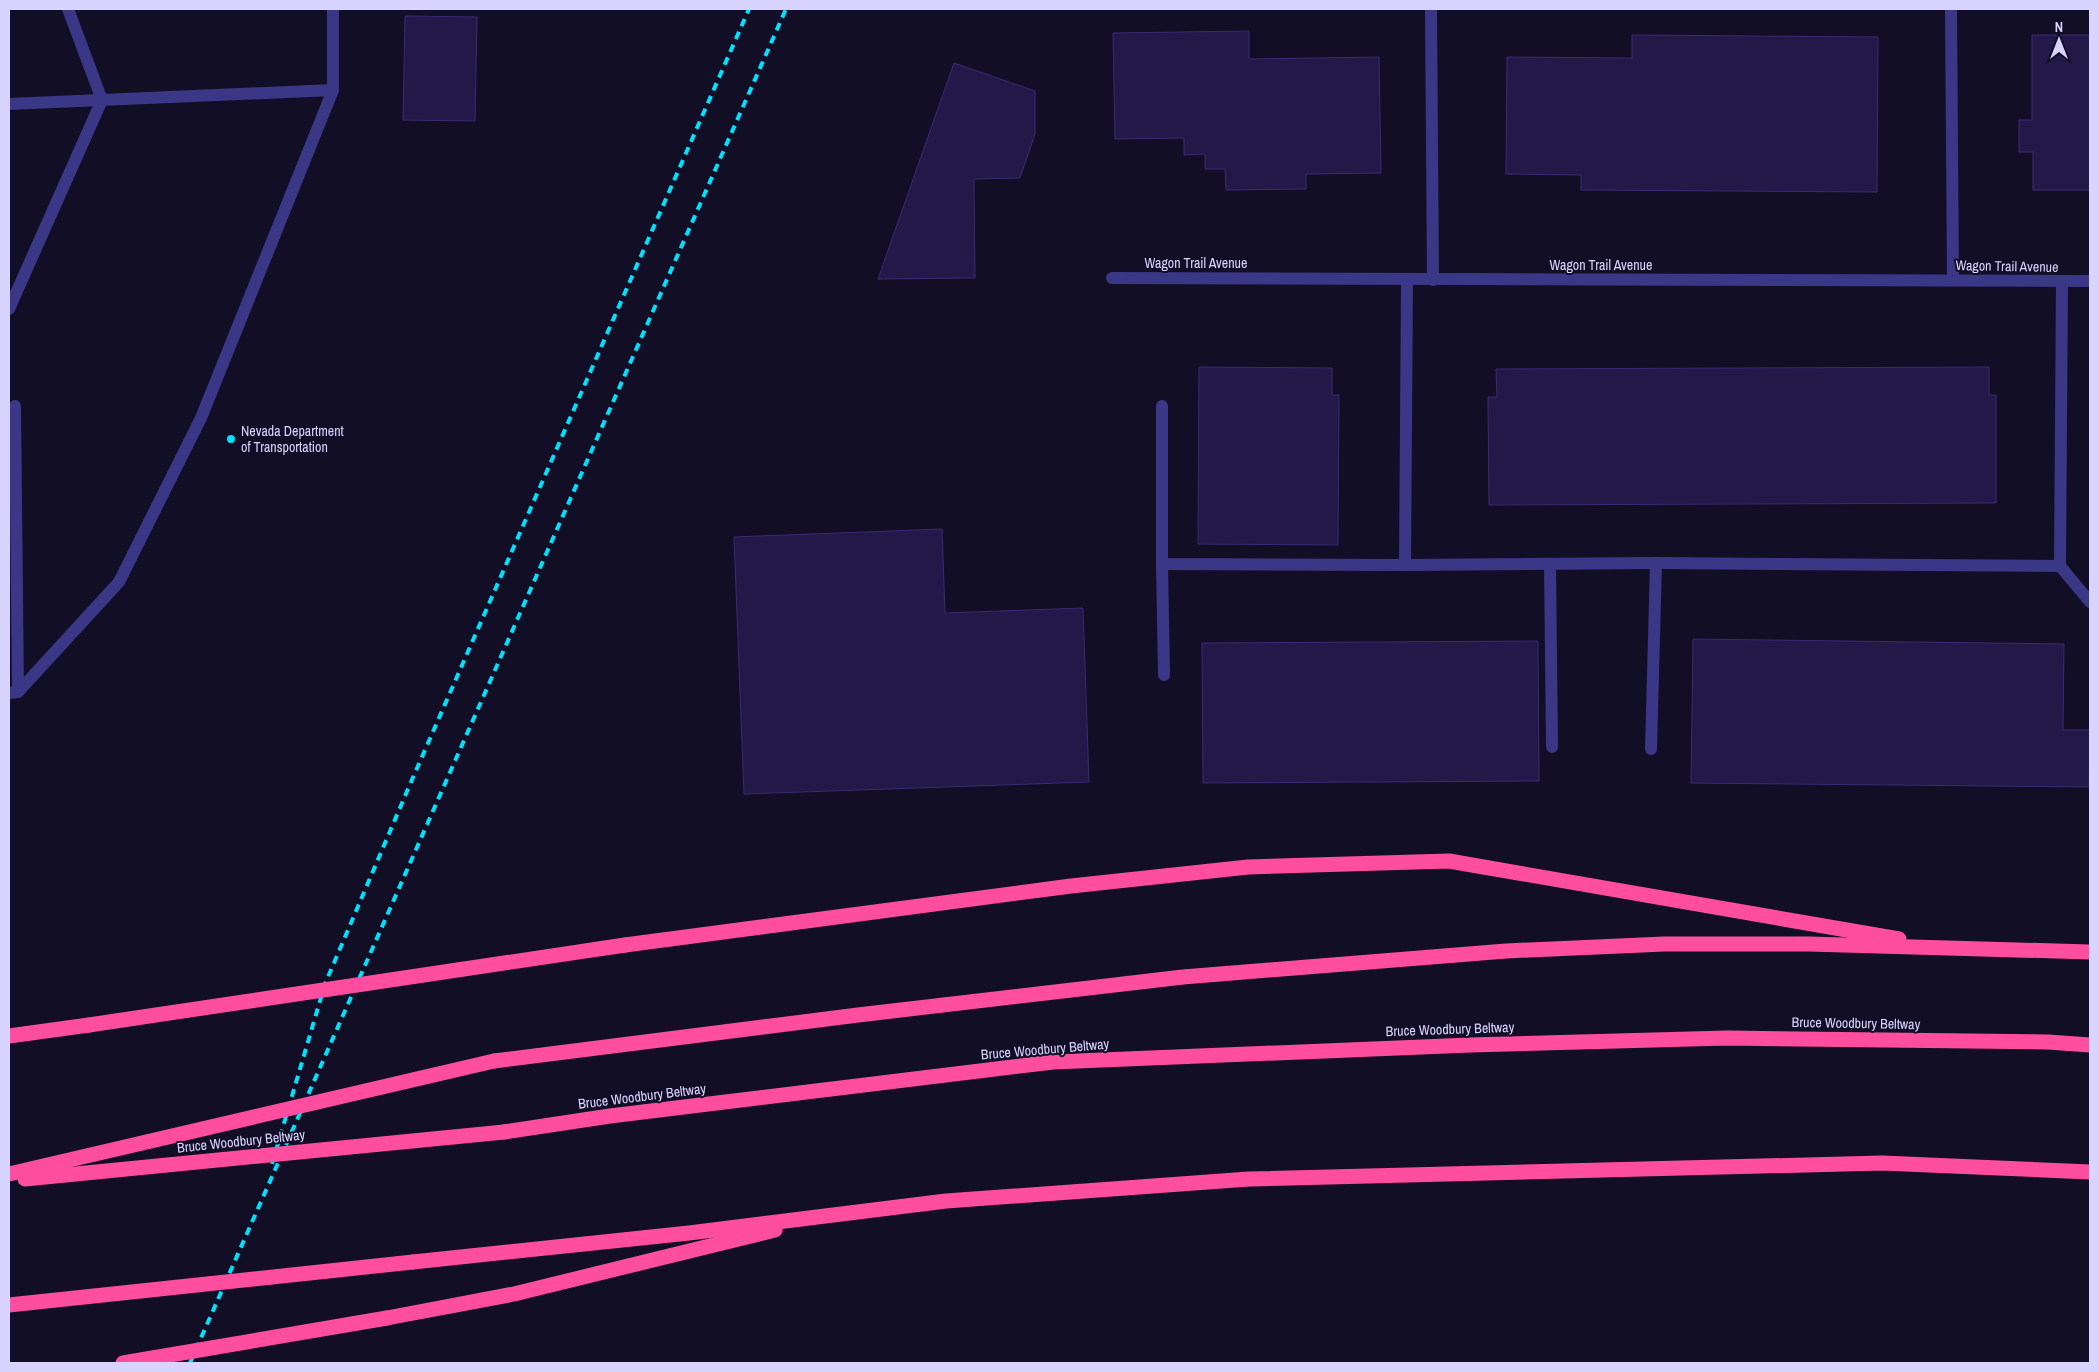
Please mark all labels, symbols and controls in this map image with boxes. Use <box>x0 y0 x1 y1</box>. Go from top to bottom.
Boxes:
north arrow <box>2034 15 2084 65</box>
text: N <box>2055 18 2063 36</box>
street label: Wagon Trail Avenue <box>1145 254 1247 272</box>
street label: Wagon Trail Avenue <box>1550 256 1652 274</box>
street label: Wagon Trail Avenue <box>1955 256 2059 276</box>
place label: Nevada Department of Transportation <box>241 422 344 456</box>
marker: Nevada Department of Transportation <box>225 433 237 445</box>
street label: Bruce Woodbury Beltway <box>1792 1013 1921 1033</box>
street label: Bruce Woodbury Beltway <box>1385 1018 1515 1040</box>
street label: Bruce Woodbury Beltway <box>980 1034 1110 1064</box>
street label: Bruce Woodbury Beltway <box>577 1079 707 1113</box>
street label: Bruce Woodbury Beltway <box>176 1125 306 1157</box>

